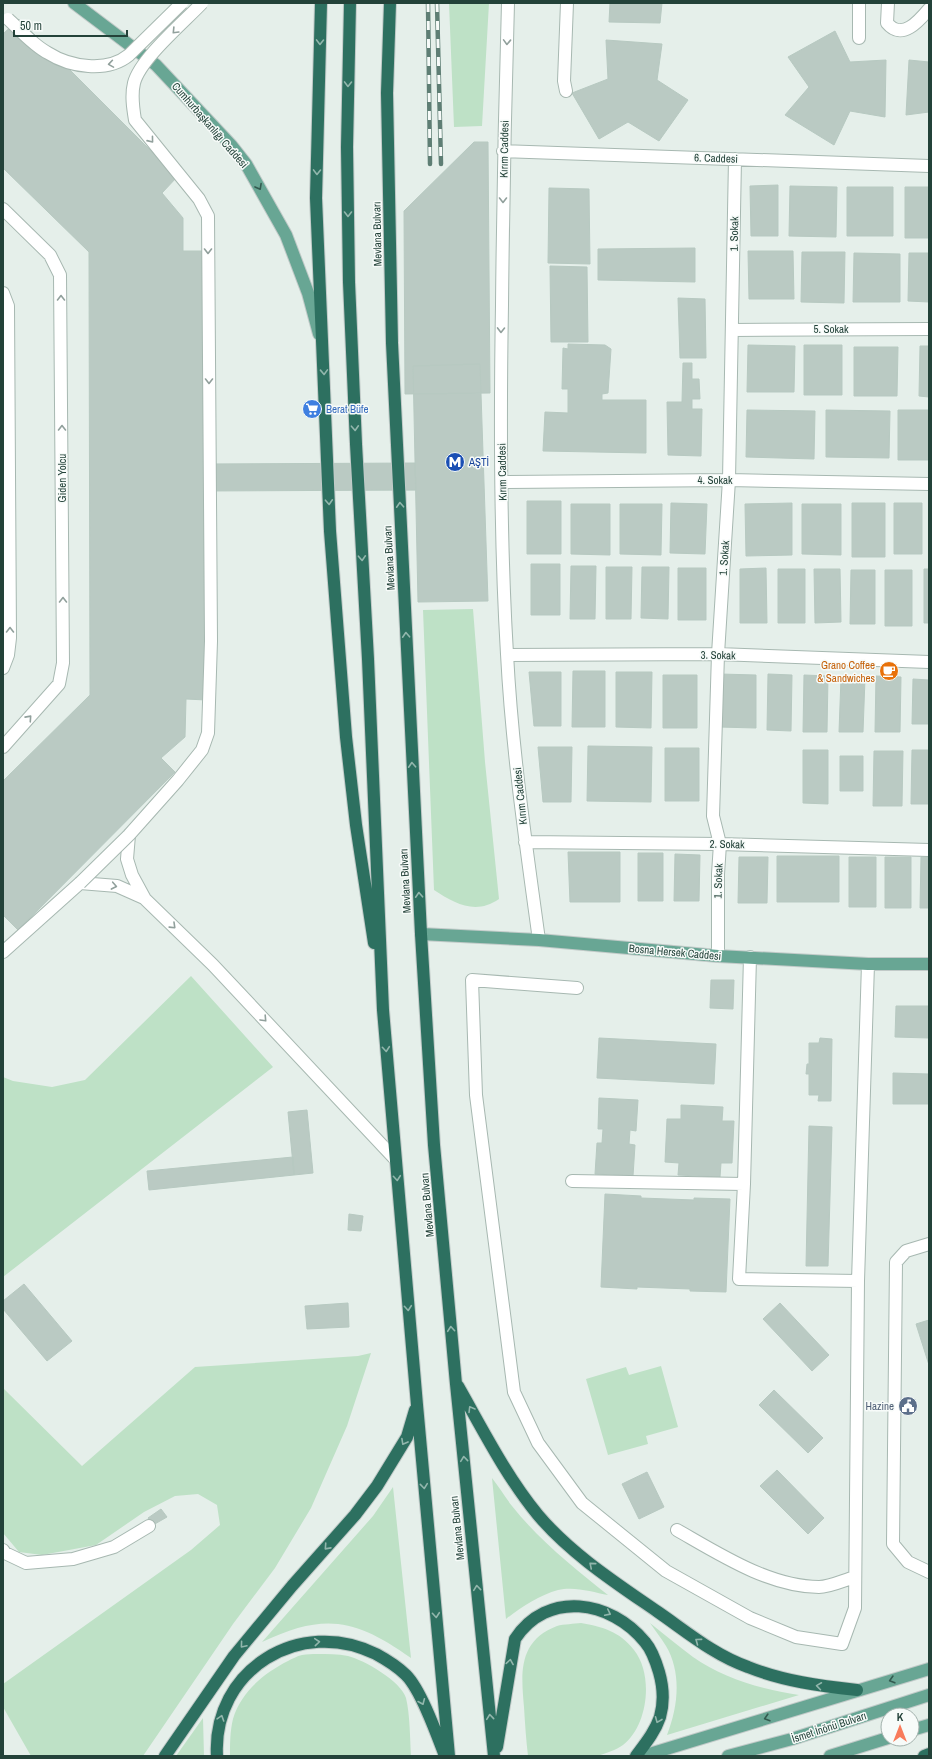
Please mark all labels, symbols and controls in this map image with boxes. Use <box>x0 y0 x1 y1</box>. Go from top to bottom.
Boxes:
scale bar <box>14 12 127 38</box>
text: 50 m <box>20 18 42 34</box>
one-way arrow <box>172 26 179 34</box>
one-way arrow <box>316 39 324 45</box>
one-way arrow <box>503 39 511 45</box>
one-way arrow <box>108 59 114 68</box>
street label: Cumhurbaşkanlığı Caddesi <box>169 79 251 171</box>
one-way arrow <box>344 81 353 87</box>
street label: Kırım Caddesi <box>496 120 512 178</box>
one-way arrow <box>146 136 153 143</box>
street label: 6. Caddesi <box>694 150 738 166</box>
one-way arrow <box>313 169 321 175</box>
one-way arrow <box>254 183 261 190</box>
one-way arrow <box>499 197 507 203</box>
street label: Mevlana Bulvarı <box>369 202 385 266</box>
one-way arrow <box>344 211 352 217</box>
street label: 1. Sokak <box>727 216 741 252</box>
one-way arrow <box>204 248 212 254</box>
one-way arrow <box>57 295 65 301</box>
street label: 5. Sokak <box>813 322 849 336</box>
one-way arrow <box>497 327 506 333</box>
one-way arrow <box>320 369 329 375</box>
one-way arrow <box>205 378 213 384</box>
supermarket icon: Berat Büfe <box>301 398 323 420</box>
place label: Berat Büfe <box>326 402 369 416</box>
one-way arrow <box>58 425 66 431</box>
one-way arrow <box>351 425 359 431</box>
street label: Kırım Caddesi <box>494 443 510 501</box>
metro station icon: AŞTİ <box>444 451 466 473</box>
street label: Giden Yolcu <box>55 454 69 502</box>
place label: AŞTİ <box>468 455 489 469</box>
street label: 4. Sokak <box>697 473 733 487</box>
one-way arrow <box>325 499 333 505</box>
one-way arrow <box>395 502 404 508</box>
street label: Mevlana Bulvarı <box>380 525 398 591</box>
street label: 1. Sokak <box>716 540 732 576</box>
one-way arrow <box>358 555 367 561</box>
one-way arrow <box>59 597 67 603</box>
one-way arrow <box>6 627 14 633</box>
one-way arrow <box>402 632 410 638</box>
street label: 3. Sokak <box>700 648 736 662</box>
place label: Grano Coffee & Sandwiches <box>817 658 875 685</box>
cafe icon: Grano Coffee & Sandwiches <box>878 660 900 682</box>
one-way arrow <box>24 715 32 723</box>
one-way arrow <box>408 762 417 768</box>
street label: Kırım Caddesi <box>510 767 530 825</box>
street label: 2. Sokak <box>709 837 745 851</box>
street label: Mevlana Bulvarı <box>396 848 414 914</box>
street label: 1. Sokak <box>710 863 726 899</box>
one-way arrow <box>111 881 117 889</box>
one-way arrow <box>415 892 423 898</box>
one-way arrow <box>168 921 176 929</box>
street label: Bosna Hersek Caddesi <box>628 941 722 963</box>
one-way arrow <box>259 1014 266 1022</box>
one-way arrow <box>382 1046 391 1052</box>
street label: Mevlana Bulvarı <box>417 1172 437 1238</box>
one-way arrow <box>392 1175 401 1181</box>
one-way arrow <box>404 1305 413 1311</box>
one-way arrow <box>447 1326 456 1332</box>
public building icon: Hazine <box>897 1395 919 1417</box>
place label: Hazine <box>865 1399 894 1413</box>
one-way arrow <box>468 1406 475 1413</box>
one-way arrow <box>401 1438 408 1445</box>
one-way arrow <box>459 1455 468 1462</box>
one-way arrow <box>420 1483 429 1489</box>
street label: Mevlana Bulvarı <box>447 1495 467 1561</box>
one-way arrow <box>325 1542 332 1549</box>
one-way arrow <box>590 1562 597 1569</box>
one-way arrow <box>472 1585 481 1591</box>
one-way arrow <box>604 1608 611 1616</box>
one-way arrow <box>432 1612 441 1618</box>
one-way arrow <box>314 1638 320 1647</box>
one-way arrow <box>695 1638 702 1646</box>
one-way arrow <box>240 1641 247 1648</box>
one-way arrow <box>505 1659 514 1665</box>
one-way arrow <box>888 1675 895 1684</box>
one-way arrow <box>816 1682 822 1691</box>
one-way arrow <box>417 1698 425 1706</box>
north arrow <box>880 1707 920 1747</box>
street label: İsmet İnönü Bulvarı <box>790 1708 868 1746</box>
text: K <box>897 1710 904 1724</box>
one-way arrow <box>764 1713 771 1722</box>
one-way arrow <box>216 1714 225 1721</box>
one-way arrow <box>485 1714 494 1720</box>
one-way arrow <box>654 1716 662 1723</box>

